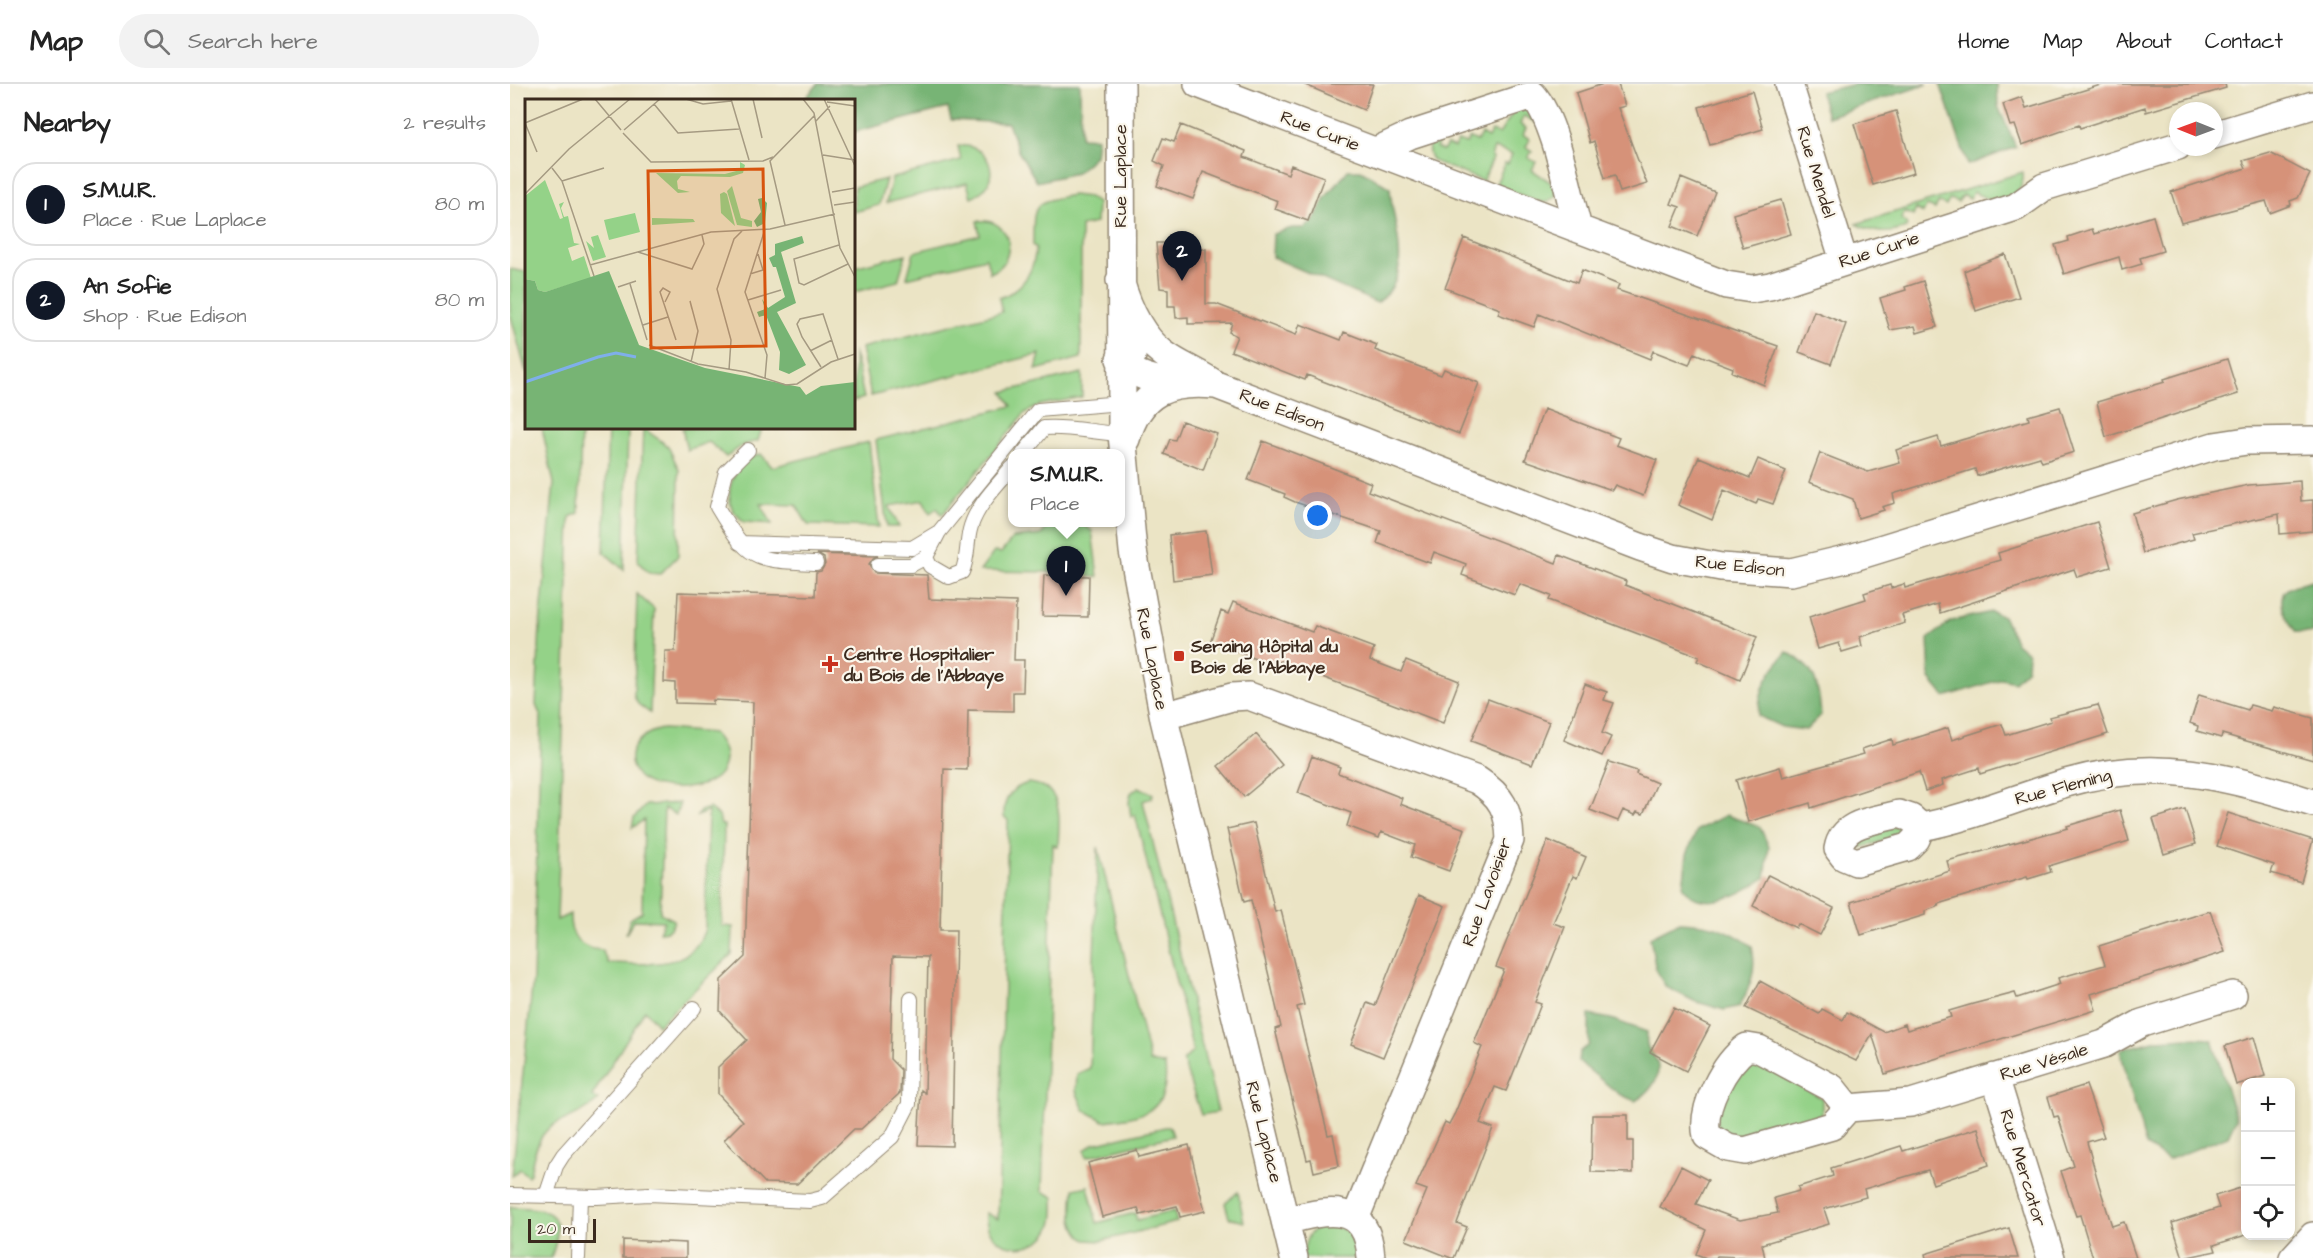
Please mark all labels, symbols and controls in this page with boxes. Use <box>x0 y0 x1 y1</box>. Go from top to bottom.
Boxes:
search box <box>119 14 539 68</box>
text: Map <box>30 22 83 61</box>
icon: search <box>140 25 173 58</box>
text: Search here <box>188 26 318 57</box>
text: Home <box>1958 27 2010 56</box>
text: Map <box>2043 27 2083 56</box>
text: About <box>2116 27 2172 56</box>
text: Contact <box>2205 27 2283 56</box>
inset map <box>525 99 855 429</box>
north arrow <box>2169 102 2223 156</box>
street label: Rue Curie <box>1277 104 1364 158</box>
text: Nearby <box>24 105 111 141</box>
text: 2 results <box>403 109 486 137</box>
street label: Rue Mendel <box>1790 123 1842 221</box>
street label: Rue Laplace <box>1108 124 1133 228</box>
text: S.M.U.R. <box>83 175 156 206</box>
text: 1 <box>44 190 47 218</box>
text: 80 m <box>435 190 484 218</box>
text: Place · Rue Laplace <box>83 206 267 234</box>
street label: Rue Curie <box>1836 225 1923 275</box>
pin: 2 <box>1162 232 1202 281</box>
text: An Sofie <box>83 271 172 302</box>
text: 2 <box>40 286 51 314</box>
text: 80 m <box>435 286 484 314</box>
text: Shop · Rue Edison <box>83 302 247 330</box>
street label: Rue Edison <box>1236 382 1328 438</box>
popup <box>1008 449 1125 527</box>
text: S.M.U.R. <box>1030 459 1103 490</box>
text: Place <box>1030 490 1080 518</box>
your location <box>1303 501 1332 530</box>
pin: 1 <box>1046 546 1086 596</box>
street label: Rue Edison <box>1694 549 1786 583</box>
street label: Rue Laplace <box>1130 606 1174 713</box>
place label: Seraing Hôpital du Bois de l'Abbaye <box>1190 634 1338 681</box>
place label: Centre Hospitalier du Bois de l'Abbaye <box>843 642 1004 689</box>
marker: Seraing Hôpital du Bois de l'Abbaye <box>1172 649 1186 663</box>
marker: Centre Hospitalier du Bois de l'Abbaye <box>821 655 839 673</box>
street label: Rue Fleming <box>2012 762 2114 813</box>
street label: Rue Lavoisier <box>1456 834 1518 950</box>
street label: Rue Vésale <box>1997 1037 2091 1087</box>
map controls <box>2241 1078 2295 1240</box>
button: + <box>2241 1078 2295 1132</box>
street label: Rue Laplace <box>1239 1079 1289 1186</box>
street label: Rue Mercator <box>1993 1106 2053 1230</box>
button: − <box>2241 1132 2295 1186</box>
button: locate <box>2241 1186 2295 1240</box>
scale bar <box>528 1216 596 1244</box>
text: 20 m <box>537 1218 575 1240</box>

